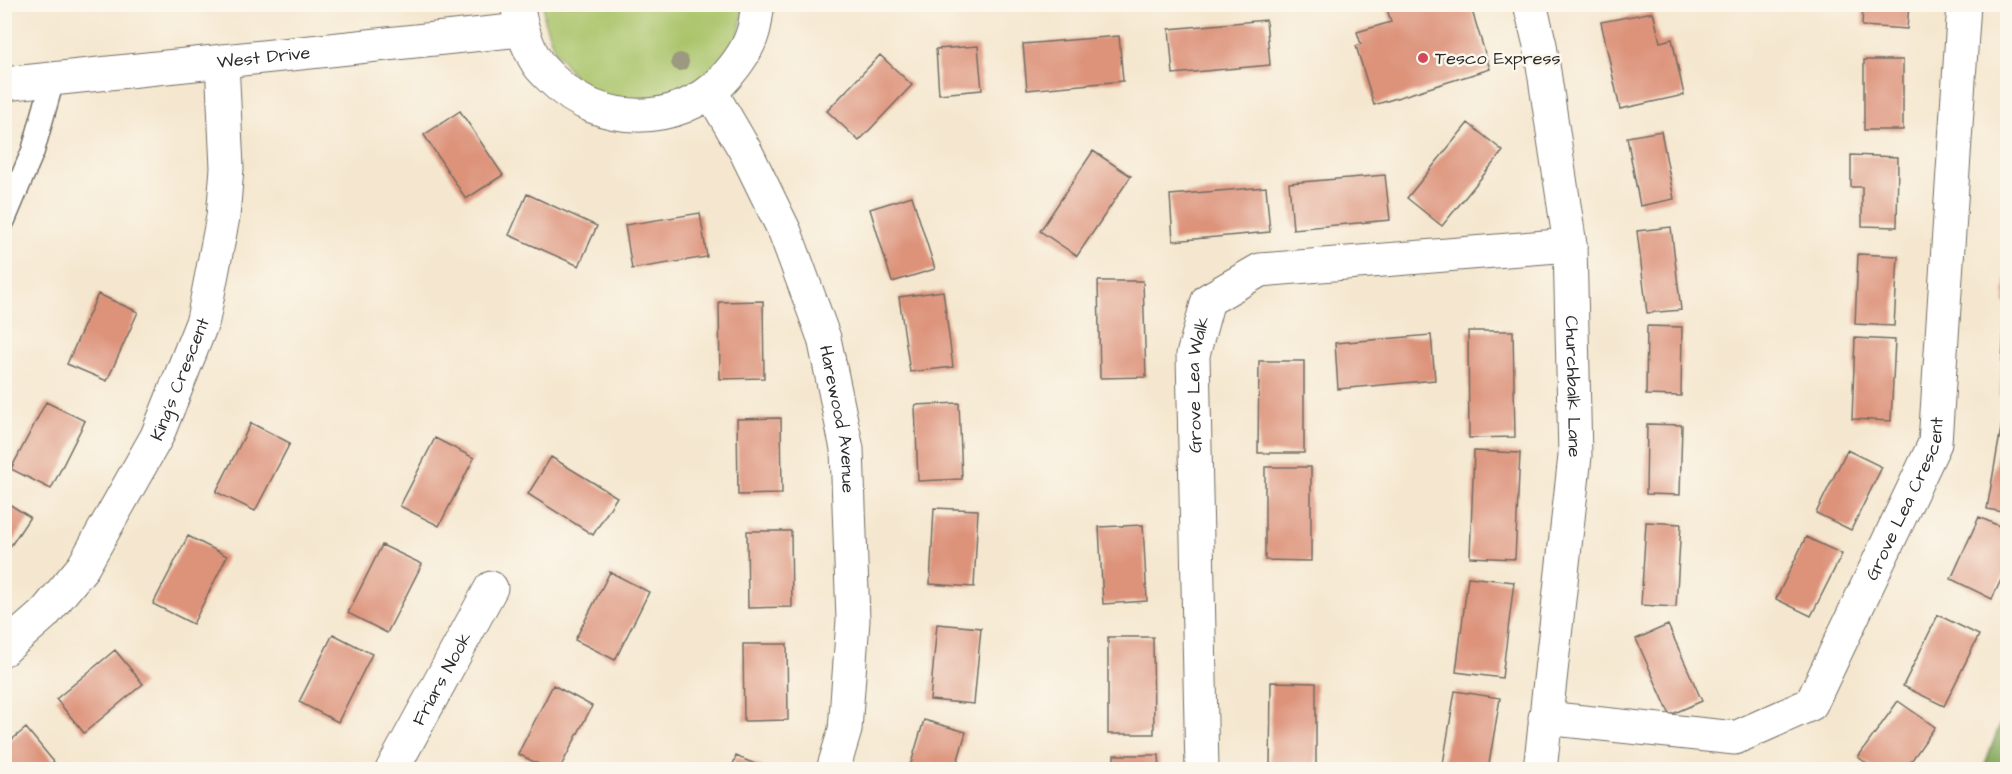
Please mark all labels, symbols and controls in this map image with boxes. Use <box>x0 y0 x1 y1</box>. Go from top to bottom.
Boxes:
street label: West Drive <box>216 40 312 74</box>
place label: Tesco Express <box>1435 46 1561 71</box>
marker: Tesco Express <box>1416 51 1430 65</box>
street label: King's Crescent <box>144 313 215 444</box>
street label: Grove Lea Walk <box>1181 313 1215 453</box>
street label: Churchbalk Lane <box>1559 315 1588 458</box>
street label: Harewood Avenue <box>813 343 861 494</box>
street label: Grove Lea Crescent <box>1859 416 1949 584</box>
street label: Friars Nook <box>406 627 477 730</box>

